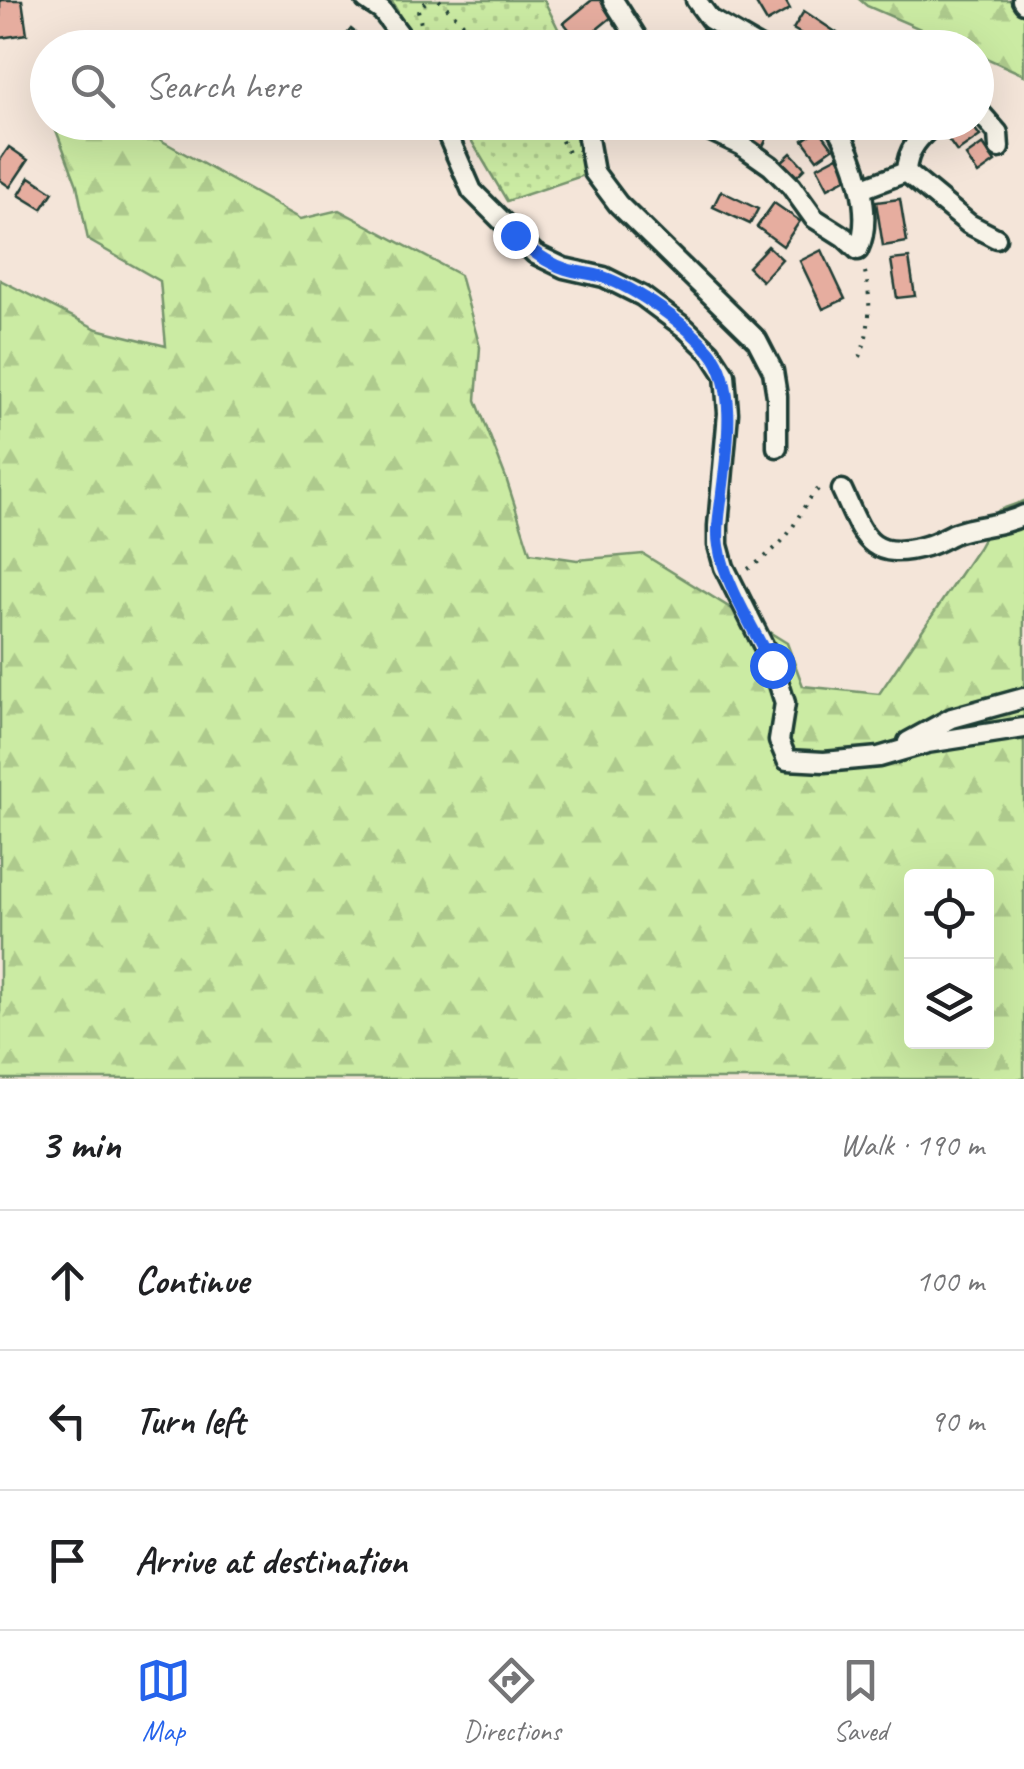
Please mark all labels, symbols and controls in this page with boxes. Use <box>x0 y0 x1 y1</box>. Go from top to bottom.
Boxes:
search box <box>30 30 994 140</box>
icon: search <box>65 58 120 113</box>
text: Search here <box>145 62 300 109</box>
route end <box>493 213 539 259</box>
route start <box>750 643 796 689</box>
map controls <box>904 869 994 1049</box>
button: locate <box>904 869 994 959</box>
button: layers <box>904 959 994 1049</box>
text: 3 min <box>40 1118 120 1171</box>
text: Walk · 190 m <box>840 1124 984 1165</box>
icon: ahead <box>40 1253 95 1308</box>
text: Continue <box>135 1257 249 1304</box>
text: 100 m <box>915 1260 984 1301</box>
icon: left <box>40 1393 95 1448</box>
text: Turn left <box>135 1397 245 1444</box>
text: 90 m <box>930 1400 984 1441</box>
icon: arrive <box>40 1533 95 1588</box>
text: Arrive at destination <box>135 1537 407 1584</box>
tab: Map <box>136 1653 191 1748</box>
tab: Directions <box>463 1653 561 1748</box>
tab: Saved <box>833 1653 888 1748</box>

